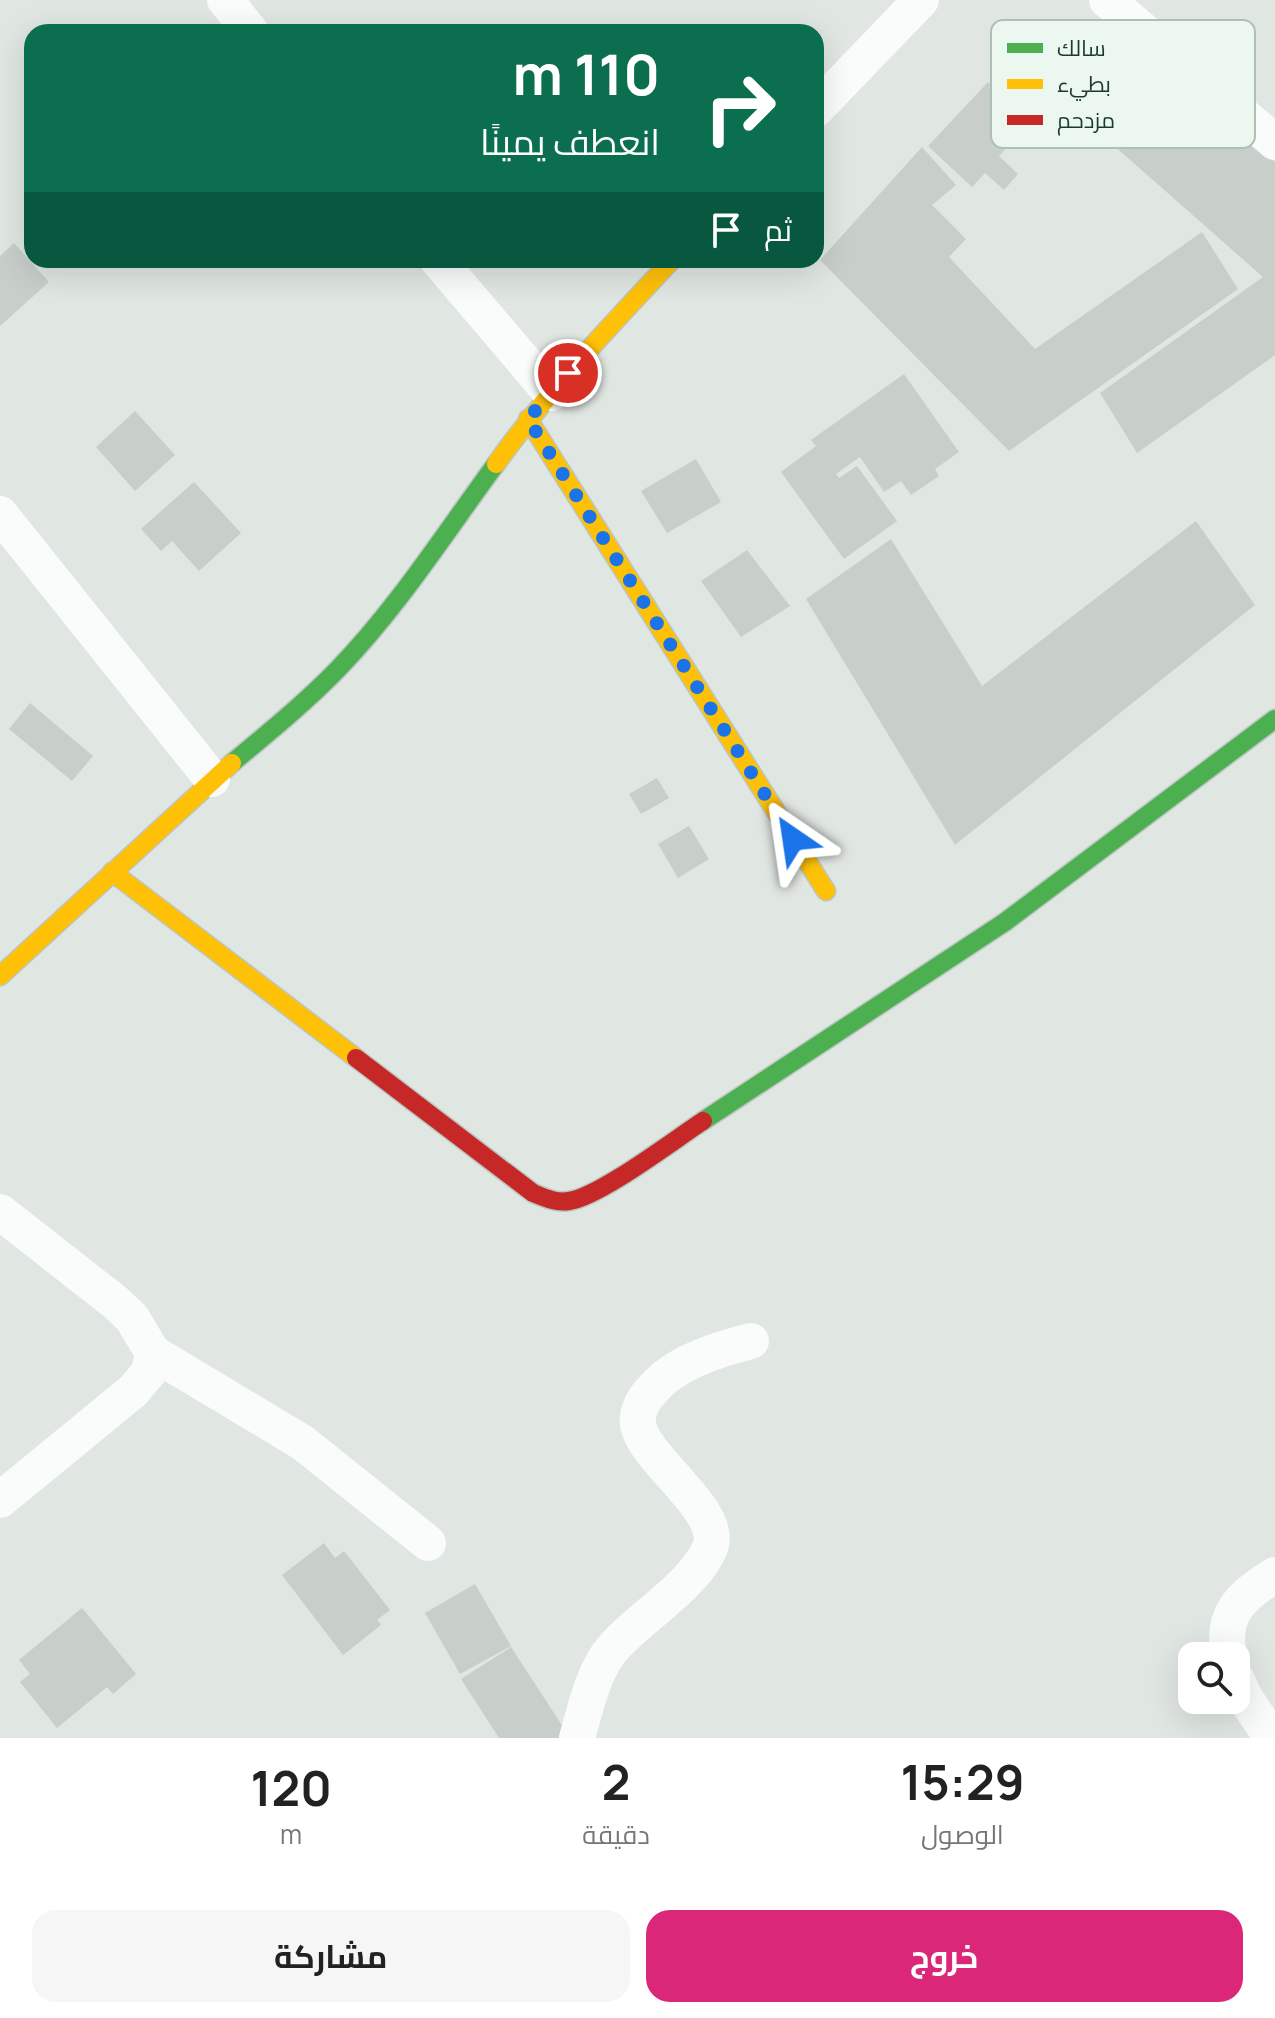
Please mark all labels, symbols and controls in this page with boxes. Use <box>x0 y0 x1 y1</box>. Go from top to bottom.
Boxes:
legend <box>991 20 1255 148</box>
text: سالك <box>1057 33 1106 63</box>
text: 110 m <box>513 35 660 112</box>
icon: right <box>688 56 792 160</box>
text: بطيء <box>1057 69 1111 101</box>
text: مزدحم <box>1057 105 1115 136</box>
text: انعطف يمينًا <box>480 117 660 166</box>
icon: arrive <box>704 208 748 252</box>
text: ثم <box>764 209 792 250</box>
pin <box>534 339 602 407</box>
icon: arrive <box>546 351 590 395</box>
position arrow <box>751 797 835 881</box>
map controls <box>1178 1642 1250 1714</box>
button: search <box>1178 1642 1250 1714</box>
text: 2 <box>602 1749 630 1814</box>
text: 15:29 <box>900 1749 1024 1814</box>
text: 120 <box>251 1755 332 1820</box>
text: m <box>280 1816 302 1852</box>
text: دقيقة <box>582 1816 650 1852</box>
text: الوصول <box>921 1816 1004 1852</box>
button: مشاركة <box>32 1910 630 2002</box>
button: خروج <box>646 1910 1243 2002</box>

